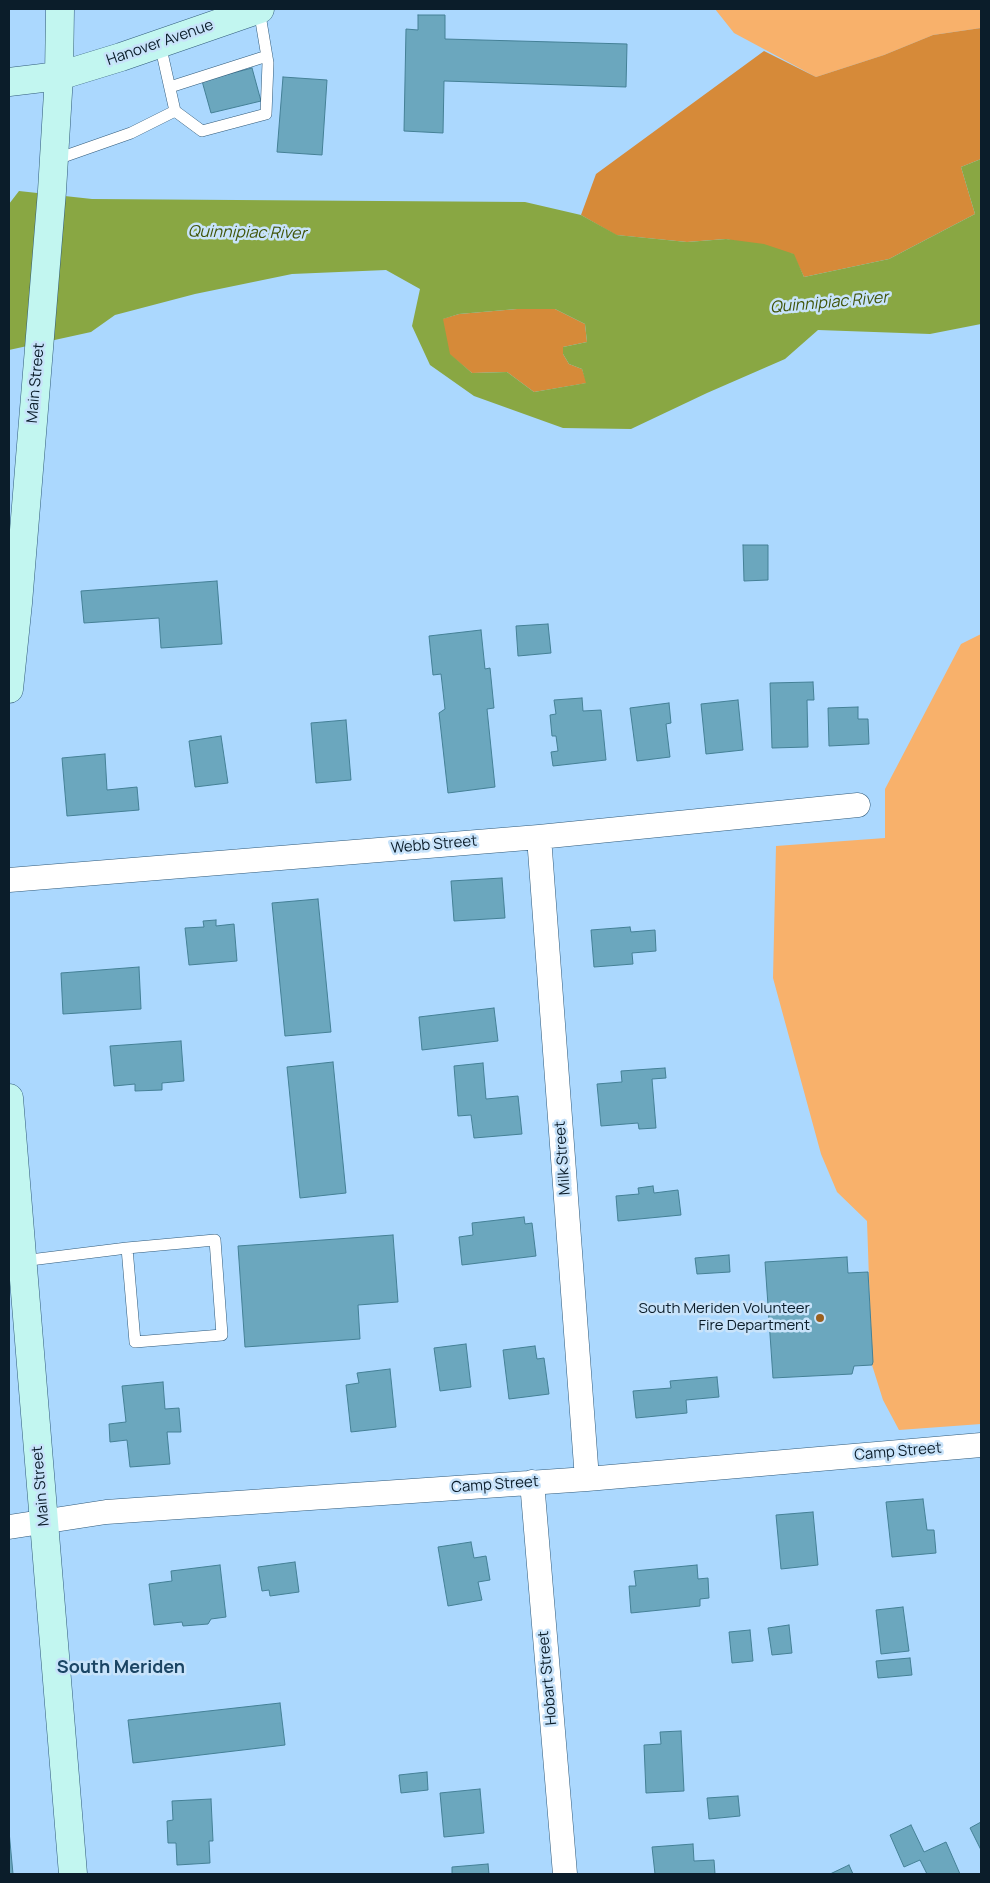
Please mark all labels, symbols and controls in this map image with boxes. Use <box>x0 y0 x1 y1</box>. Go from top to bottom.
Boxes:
street label: Hanover Avenue <box>104 16 216 70</box>
water label: Quinnipiac River <box>188 222 306 244</box>
water label: Quinnipiac River <box>769 288 889 318</box>
street label: Main Street <box>24 342 48 424</box>
street label: Webb Street <box>390 832 478 858</box>
street label: Milk Street <box>551 1120 575 1196</box>
place label: South Meriden Volunteer Fire Department <box>638 1300 810 1335</box>
marker: South Meriden Volunteer Fire Department <box>814 1312 826 1324</box>
street label: Camp Street <box>854 1439 942 1465</box>
street label: Main Street <box>29 1445 53 1527</box>
street label: Camp Street <box>451 1473 539 1497</box>
street label: Hobart Street <box>535 1630 561 1726</box>
district label: South Meriden <box>57 1657 185 1679</box>

